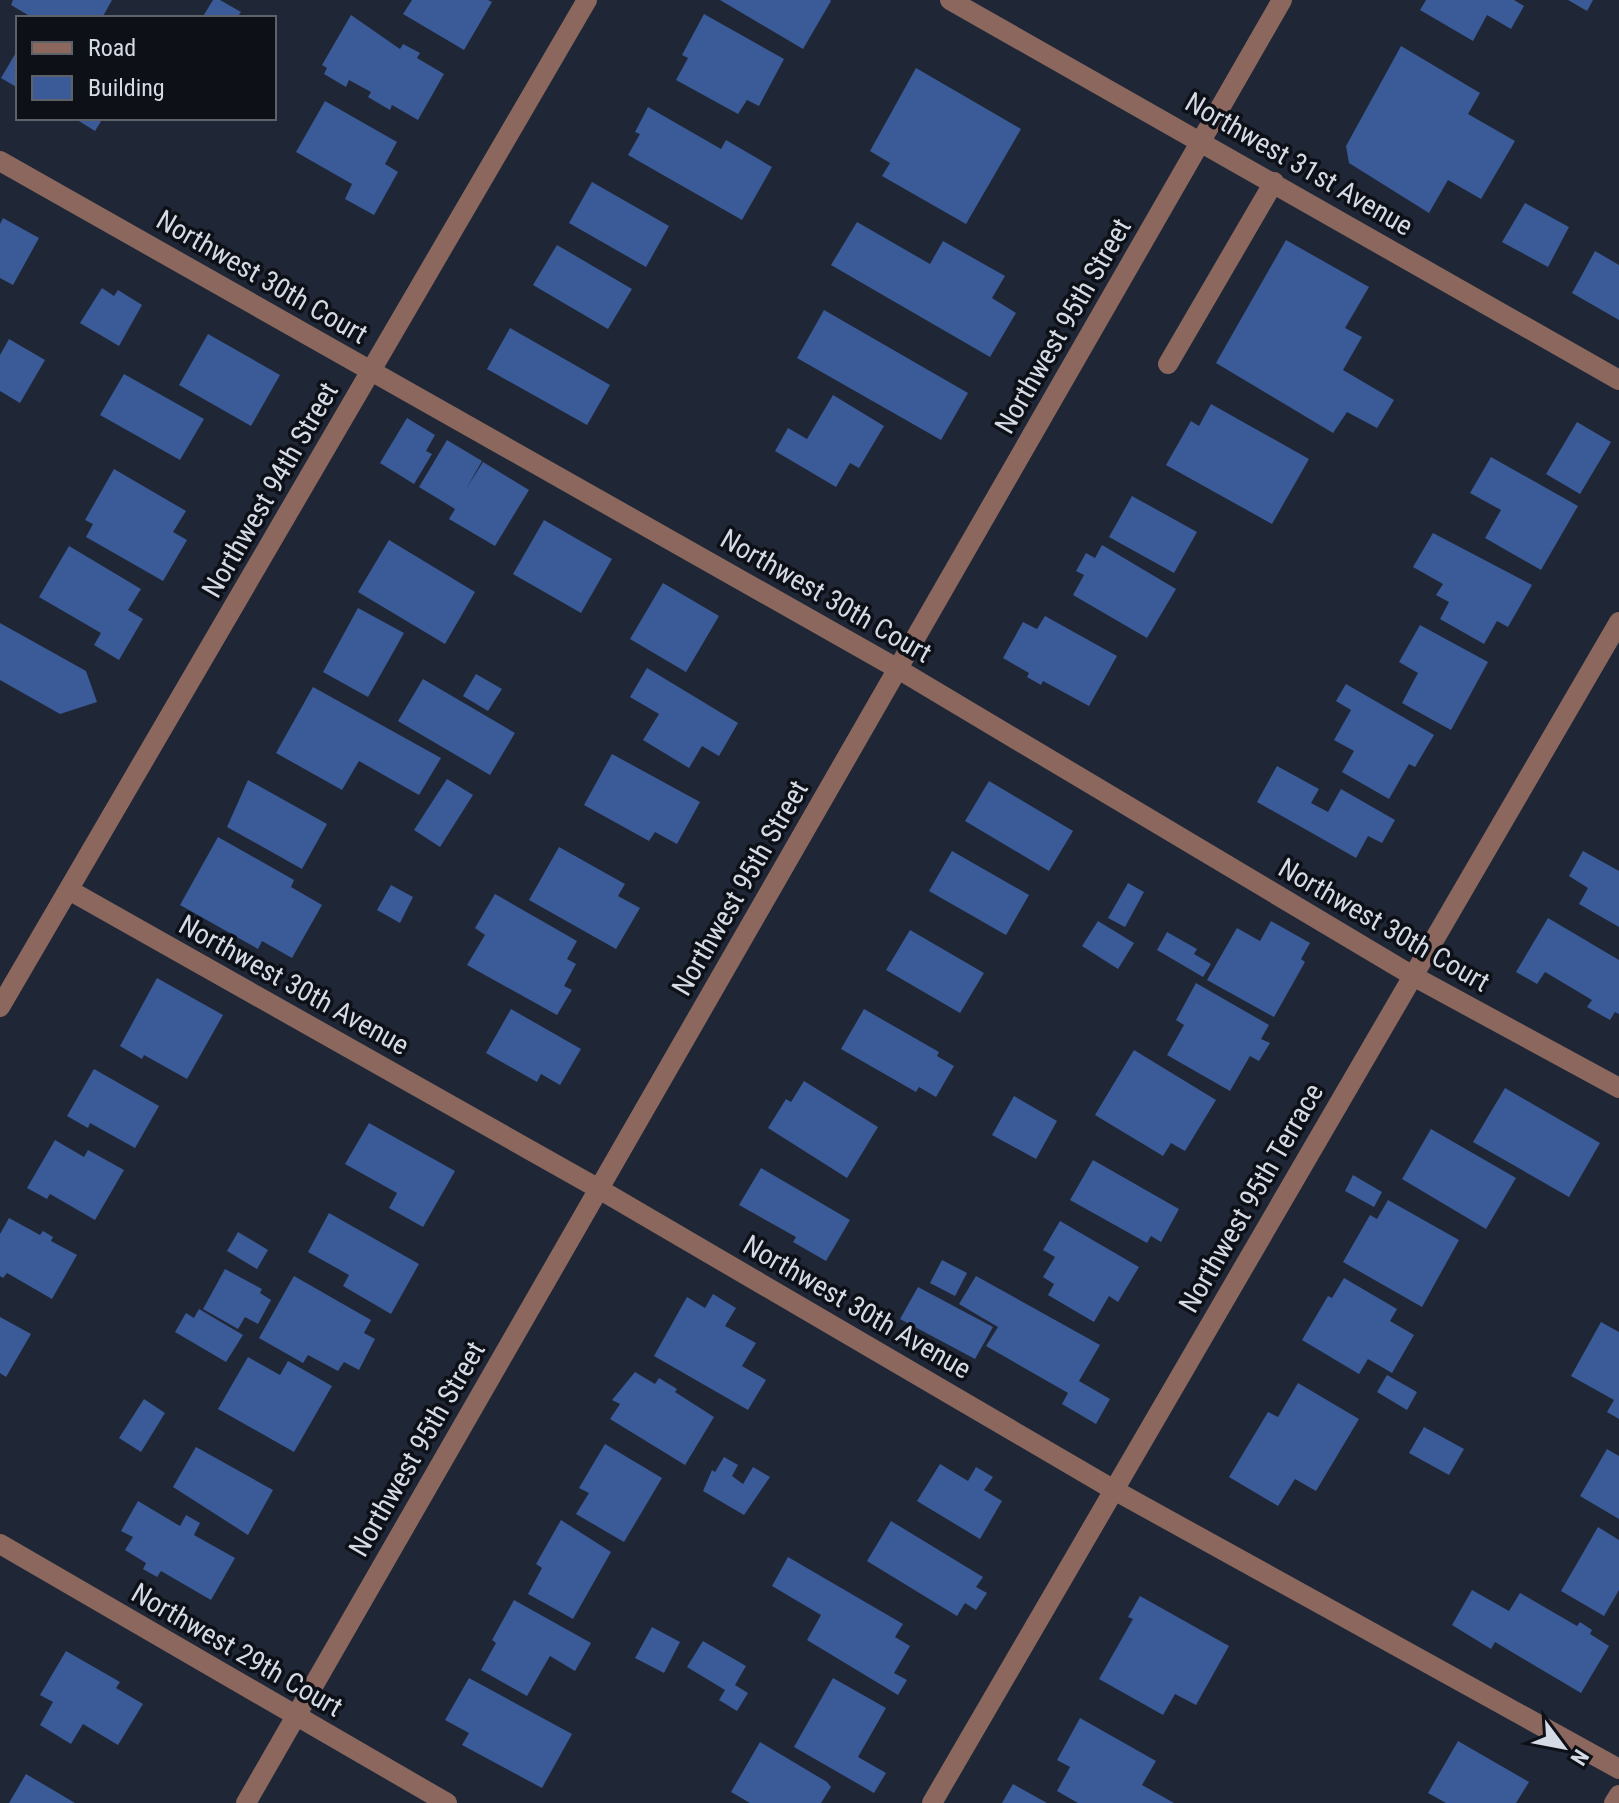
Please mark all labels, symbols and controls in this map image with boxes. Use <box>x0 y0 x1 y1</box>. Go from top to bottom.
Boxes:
legend <box>16 16 276 120</box>
text: Road <box>88 34 136 62</box>
text: Building <box>88 74 165 102</box>
street label: Northwest 31st Avenue <box>1179 85 1419 243</box>
street label: Northwest 30th Court <box>151 203 373 351</box>
street label: Northwest 95th Street <box>988 213 1138 439</box>
street label: Northwest 94th Street <box>195 377 345 603</box>
street label: Northwest 30th Court <box>715 522 937 670</box>
street label: Northwest 95th Street <box>665 775 815 1001</box>
street label: Northwest 30th Court <box>1273 851 1495 999</box>
street label: Northwest 30th Avenue <box>173 908 415 1062</box>
street label: Northwest 95th Terrace <box>1172 1078 1330 1318</box>
street label: Northwest 30th Avenue <box>737 1228 977 1386</box>
street label: Northwest 95th Street <box>342 1336 492 1562</box>
street label: Northwest 29th Court <box>126 1576 348 1724</box>
north arrow <box>1523 1707 1603 1787</box>
text: N <box>1565 1745 1594 1770</box>

